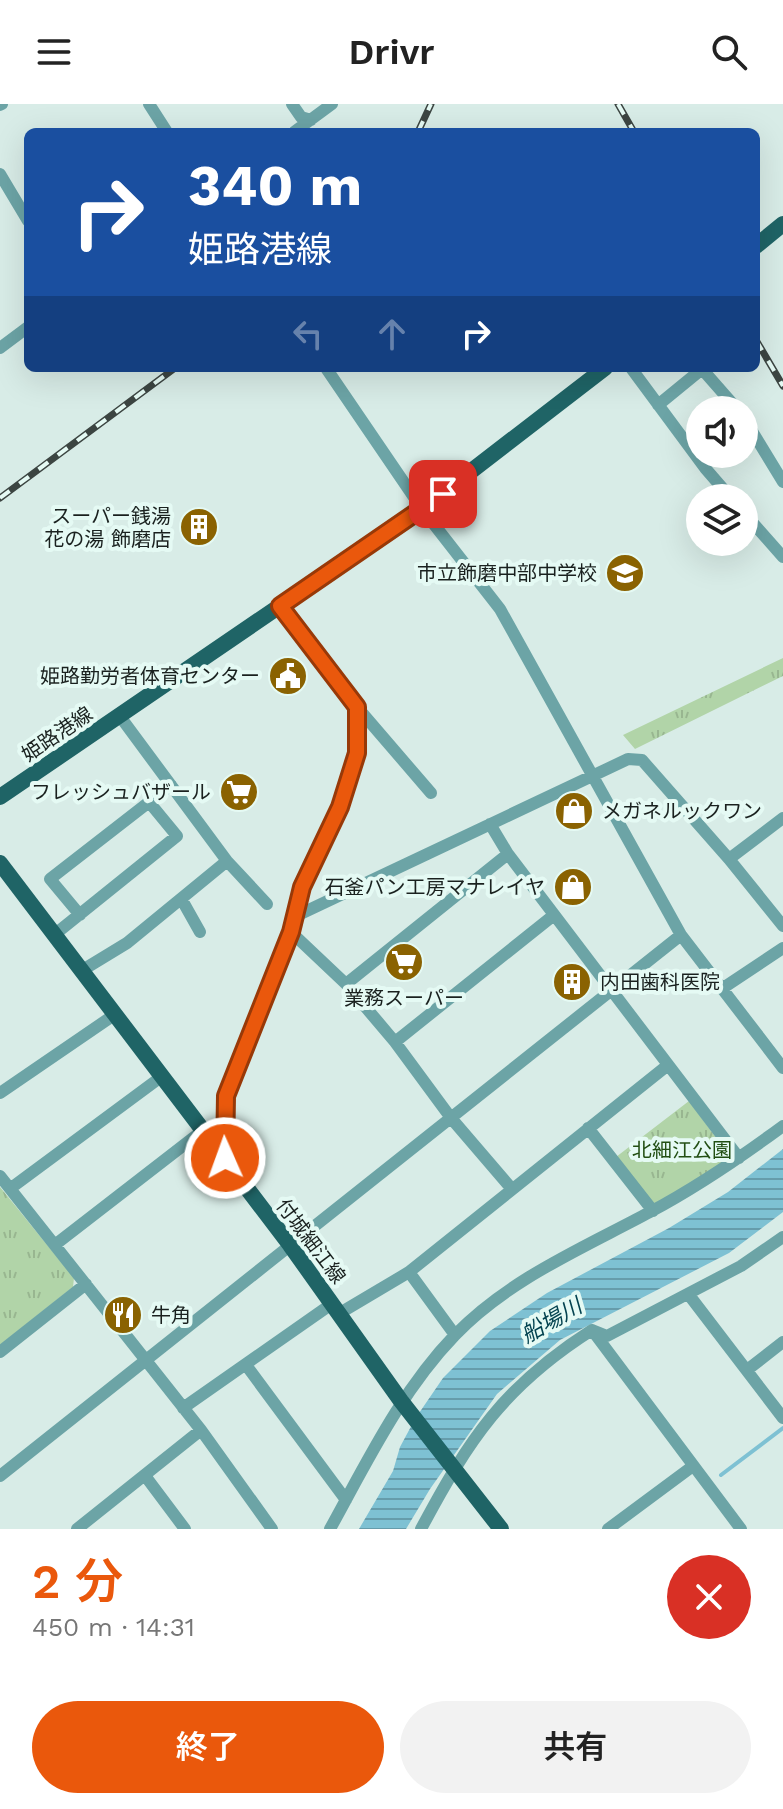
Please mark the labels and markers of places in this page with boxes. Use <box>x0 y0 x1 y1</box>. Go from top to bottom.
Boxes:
pin <box>409 460 477 528</box>
place label: スーパー銭湯 花の湯 飾磨店 <box>44 504 171 551</box>
building icon: スーパー銭湯 花の湯 飾磨店 <box>178 506 220 548</box>
school or university icon: 市立飾磨中部中学校 <box>604 552 646 594</box>
place label: 市立飾磨中部中学校 <box>417 561 597 585</box>
public building icon: 姫路勤労者体育センター <box>267 655 309 697</box>
place label: 姫路勤労者体育センター <box>40 664 260 688</box>
supermarket icon: フレッシュバザール <box>218 771 260 813</box>
place label: フレッシュバザール <box>31 780 211 804</box>
shop icon: メガネルックワン <box>553 790 595 832</box>
place label: メガネルックワン <box>602 799 762 823</box>
shop icon: 石釜パン工房マナレイヤ <box>552 866 594 908</box>
place label: 石釜パン工房マナレイヤ <box>325 875 545 899</box>
supermarket icon: 業務スーパー <box>383 941 425 983</box>
building icon: 内田歯科医院 <box>551 961 593 1003</box>
place label: 内田歯科医院 <box>600 970 720 994</box>
place label: 業務スーパー <box>344 986 464 1010</box>
restaurant icon: 牛角 <box>102 1294 144 1336</box>
place label: 牛角 <box>151 1303 191 1327</box>

